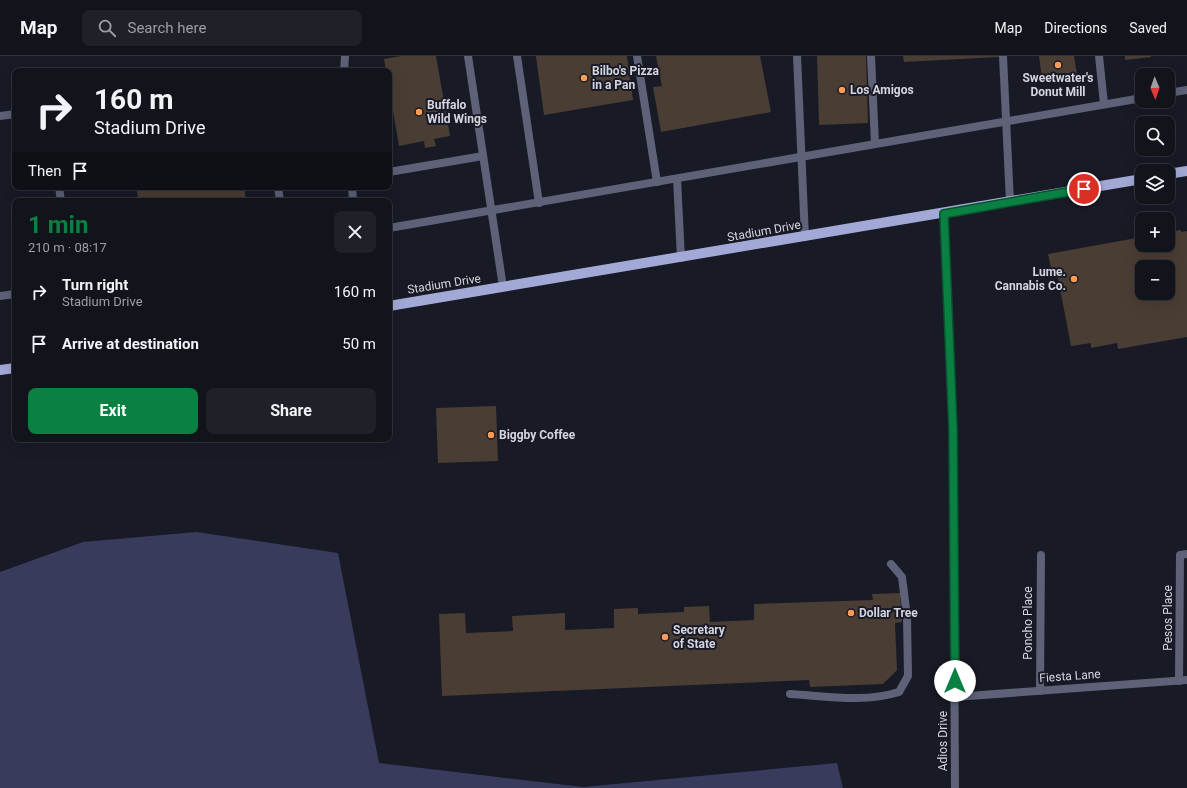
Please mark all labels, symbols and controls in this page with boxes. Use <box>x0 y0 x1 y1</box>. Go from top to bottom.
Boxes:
search box <box>82 10 362 46</box>
text: Map <box>20 16 58 39</box>
icon: search <box>96 17 118 39</box>
text: Search here <box>128 19 206 37</box>
text: Map <box>995 20 1022 36</box>
text: Directions <box>1044 20 1107 36</box>
text: Saved <box>1129 20 1167 36</box>
marker: Sweetwater's Donut Mill <box>1053 60 1063 70</box>
place label: Bilbo's Pizza in a Pan <box>592 64 660 92</box>
north arrow <box>1135 68 1175 108</box>
map controls <box>1135 68 1175 300</box>
place label: Sweetwater's Donut Mill <box>1022 71 1094 99</box>
marker: Bilbo's Pizza in a Pan <box>579 73 589 83</box>
text: 160 m <box>94 83 173 116</box>
place label: Los Amigos <box>850 83 914 97</box>
icon: right <box>28 84 80 136</box>
marker: Los Amigos <box>837 85 847 95</box>
place label: Buffalo Wild Wings <box>427 98 487 126</box>
marker: Buffalo Wild Wings <box>414 107 424 117</box>
button: search <box>1135 116 1175 156</box>
text: Stadium Drive <box>94 117 206 138</box>
icon: arrive <box>69 160 91 182</box>
text: Then <box>28 162 61 180</box>
button: layers <box>1135 164 1175 204</box>
pin <box>1067 172 1101 206</box>
icon: arrive <box>1073 178 1095 200</box>
text: 1 min <box>28 211 88 239</box>
button: close <box>334 211 376 253</box>
button: + <box>1135 212 1175 252</box>
street label: Stadium Drive <box>726 218 802 244</box>
text: 210 m · 08:17 <box>28 240 107 255</box>
button: − <box>1135 260 1175 300</box>
place label: Lume. Cannabis Co. <box>995 265 1066 293</box>
street label: Stadium Drive <box>406 271 482 297</box>
marker: Lume. Cannabis Co. <box>1069 274 1079 284</box>
text: Turn right <box>62 276 128 294</box>
icon: right <box>28 281 50 303</box>
text: 160 m <box>334 283 376 301</box>
text: Stadium Drive <box>62 294 143 309</box>
icon: arrive <box>28 333 50 355</box>
text: Arrive at destination <box>62 335 199 353</box>
text: 50 m <box>342 335 376 353</box>
button: Exit <box>28 388 198 434</box>
button: Share <box>206 388 376 434</box>
place label: Biggby Coffee <box>499 428 576 442</box>
marker: Biggby Coffee <box>486 430 496 440</box>
street label: Pesos Place <box>1161 585 1175 651</box>
street label: Poncho Place <box>1021 586 1035 660</box>
place label: Dollar Tree <box>859 606 918 620</box>
marker: Dollar Tree <box>846 608 856 618</box>
place label: Secretary of State <box>673 623 726 651</box>
marker: Secretary of State <box>660 632 670 642</box>
position arrow <box>934 660 976 702</box>
street label: Fiesta Lane <box>1039 667 1101 685</box>
street label: Adios Drive <box>936 711 950 771</box>

